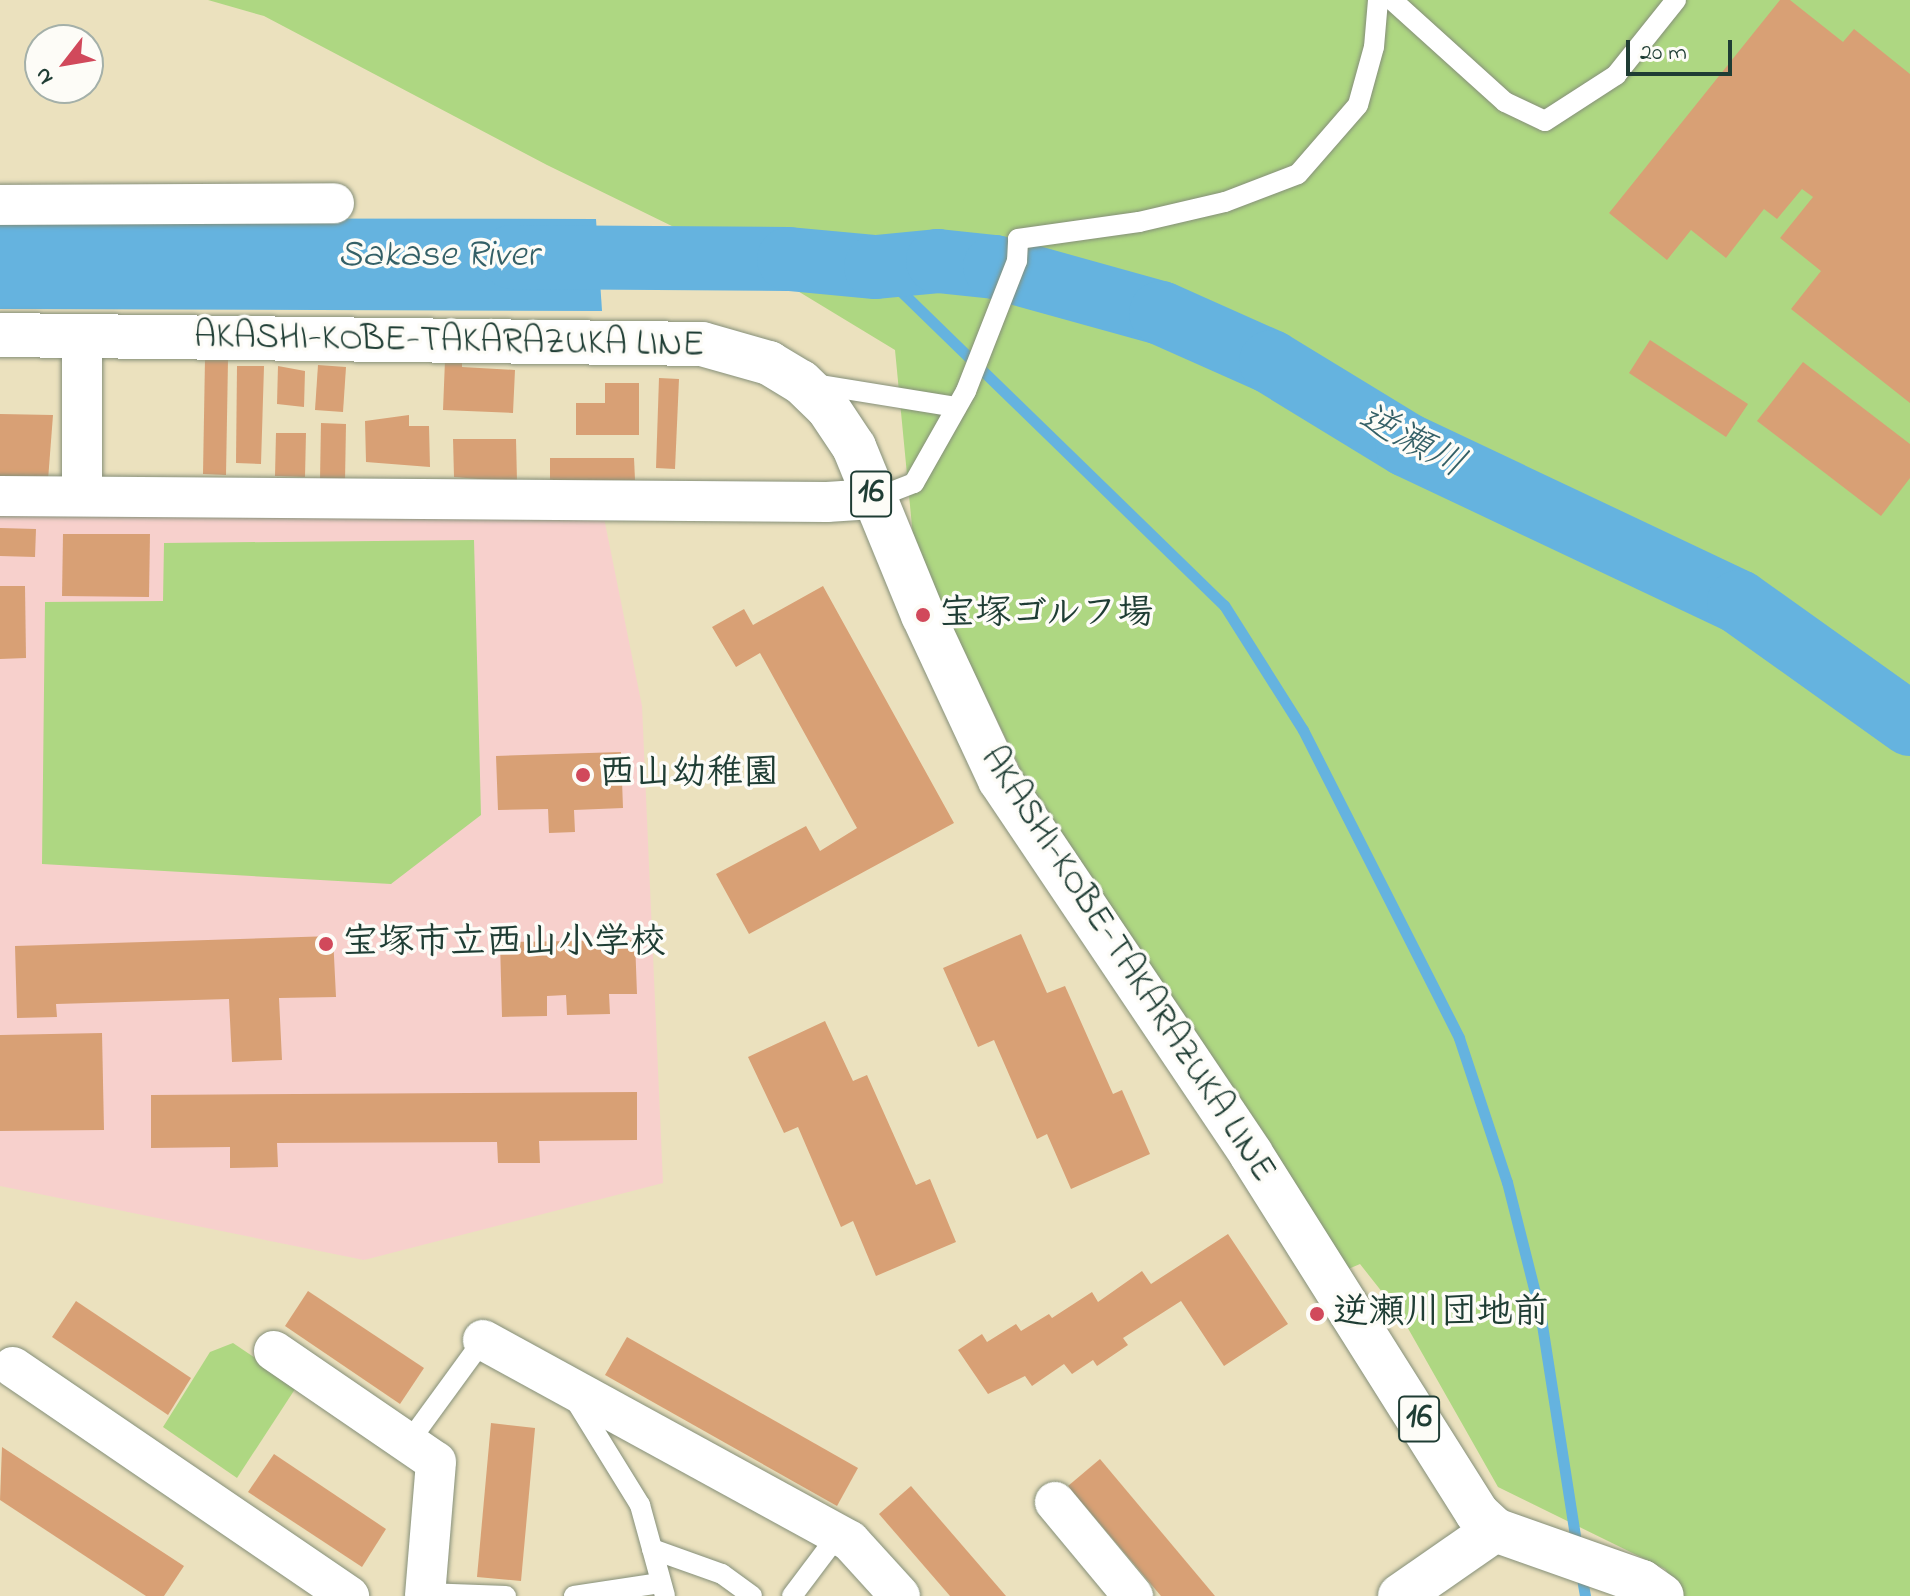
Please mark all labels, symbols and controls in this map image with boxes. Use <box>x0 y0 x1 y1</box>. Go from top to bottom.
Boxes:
north arrow <box>24 24 104 104</box>
scale bar <box>1630 24 1736 74</box>
text: 20 m <box>1640 36 1687 71</box>
text: N <box>28 61 63 90</box>
water label: Sakase River <box>338 234 538 280</box>
street label: AKASHI-KOBE-TAKARAZUKA LINE <box>194 316 704 368</box>
water label: 逆瀬川 <box>1350 396 1472 490</box>
road number: 16 <box>849 464 893 524</box>
place label: 宝塚ゴルフ場 <box>939 593 1155 637</box>
marker: 宝塚ゴルフ場 <box>914 606 932 624</box>
street label: AKASHI-KOBE-TAKARAZUKA LINE <box>970 739 1284 1191</box>
place label: 西山幼稚園 <box>599 753 779 797</box>
marker: 西山幼稚園 <box>574 766 592 784</box>
place label: 宝塚市立西山小学校 <box>342 922 666 966</box>
marker: 宝塚市立西山小学校 <box>317 935 335 953</box>
place label: 逆瀬川団地前 <box>1333 1292 1549 1336</box>
marker: 逆瀬川団地前 <box>1308 1305 1326 1323</box>
road number: 16 <box>1397 1389 1441 1449</box>

